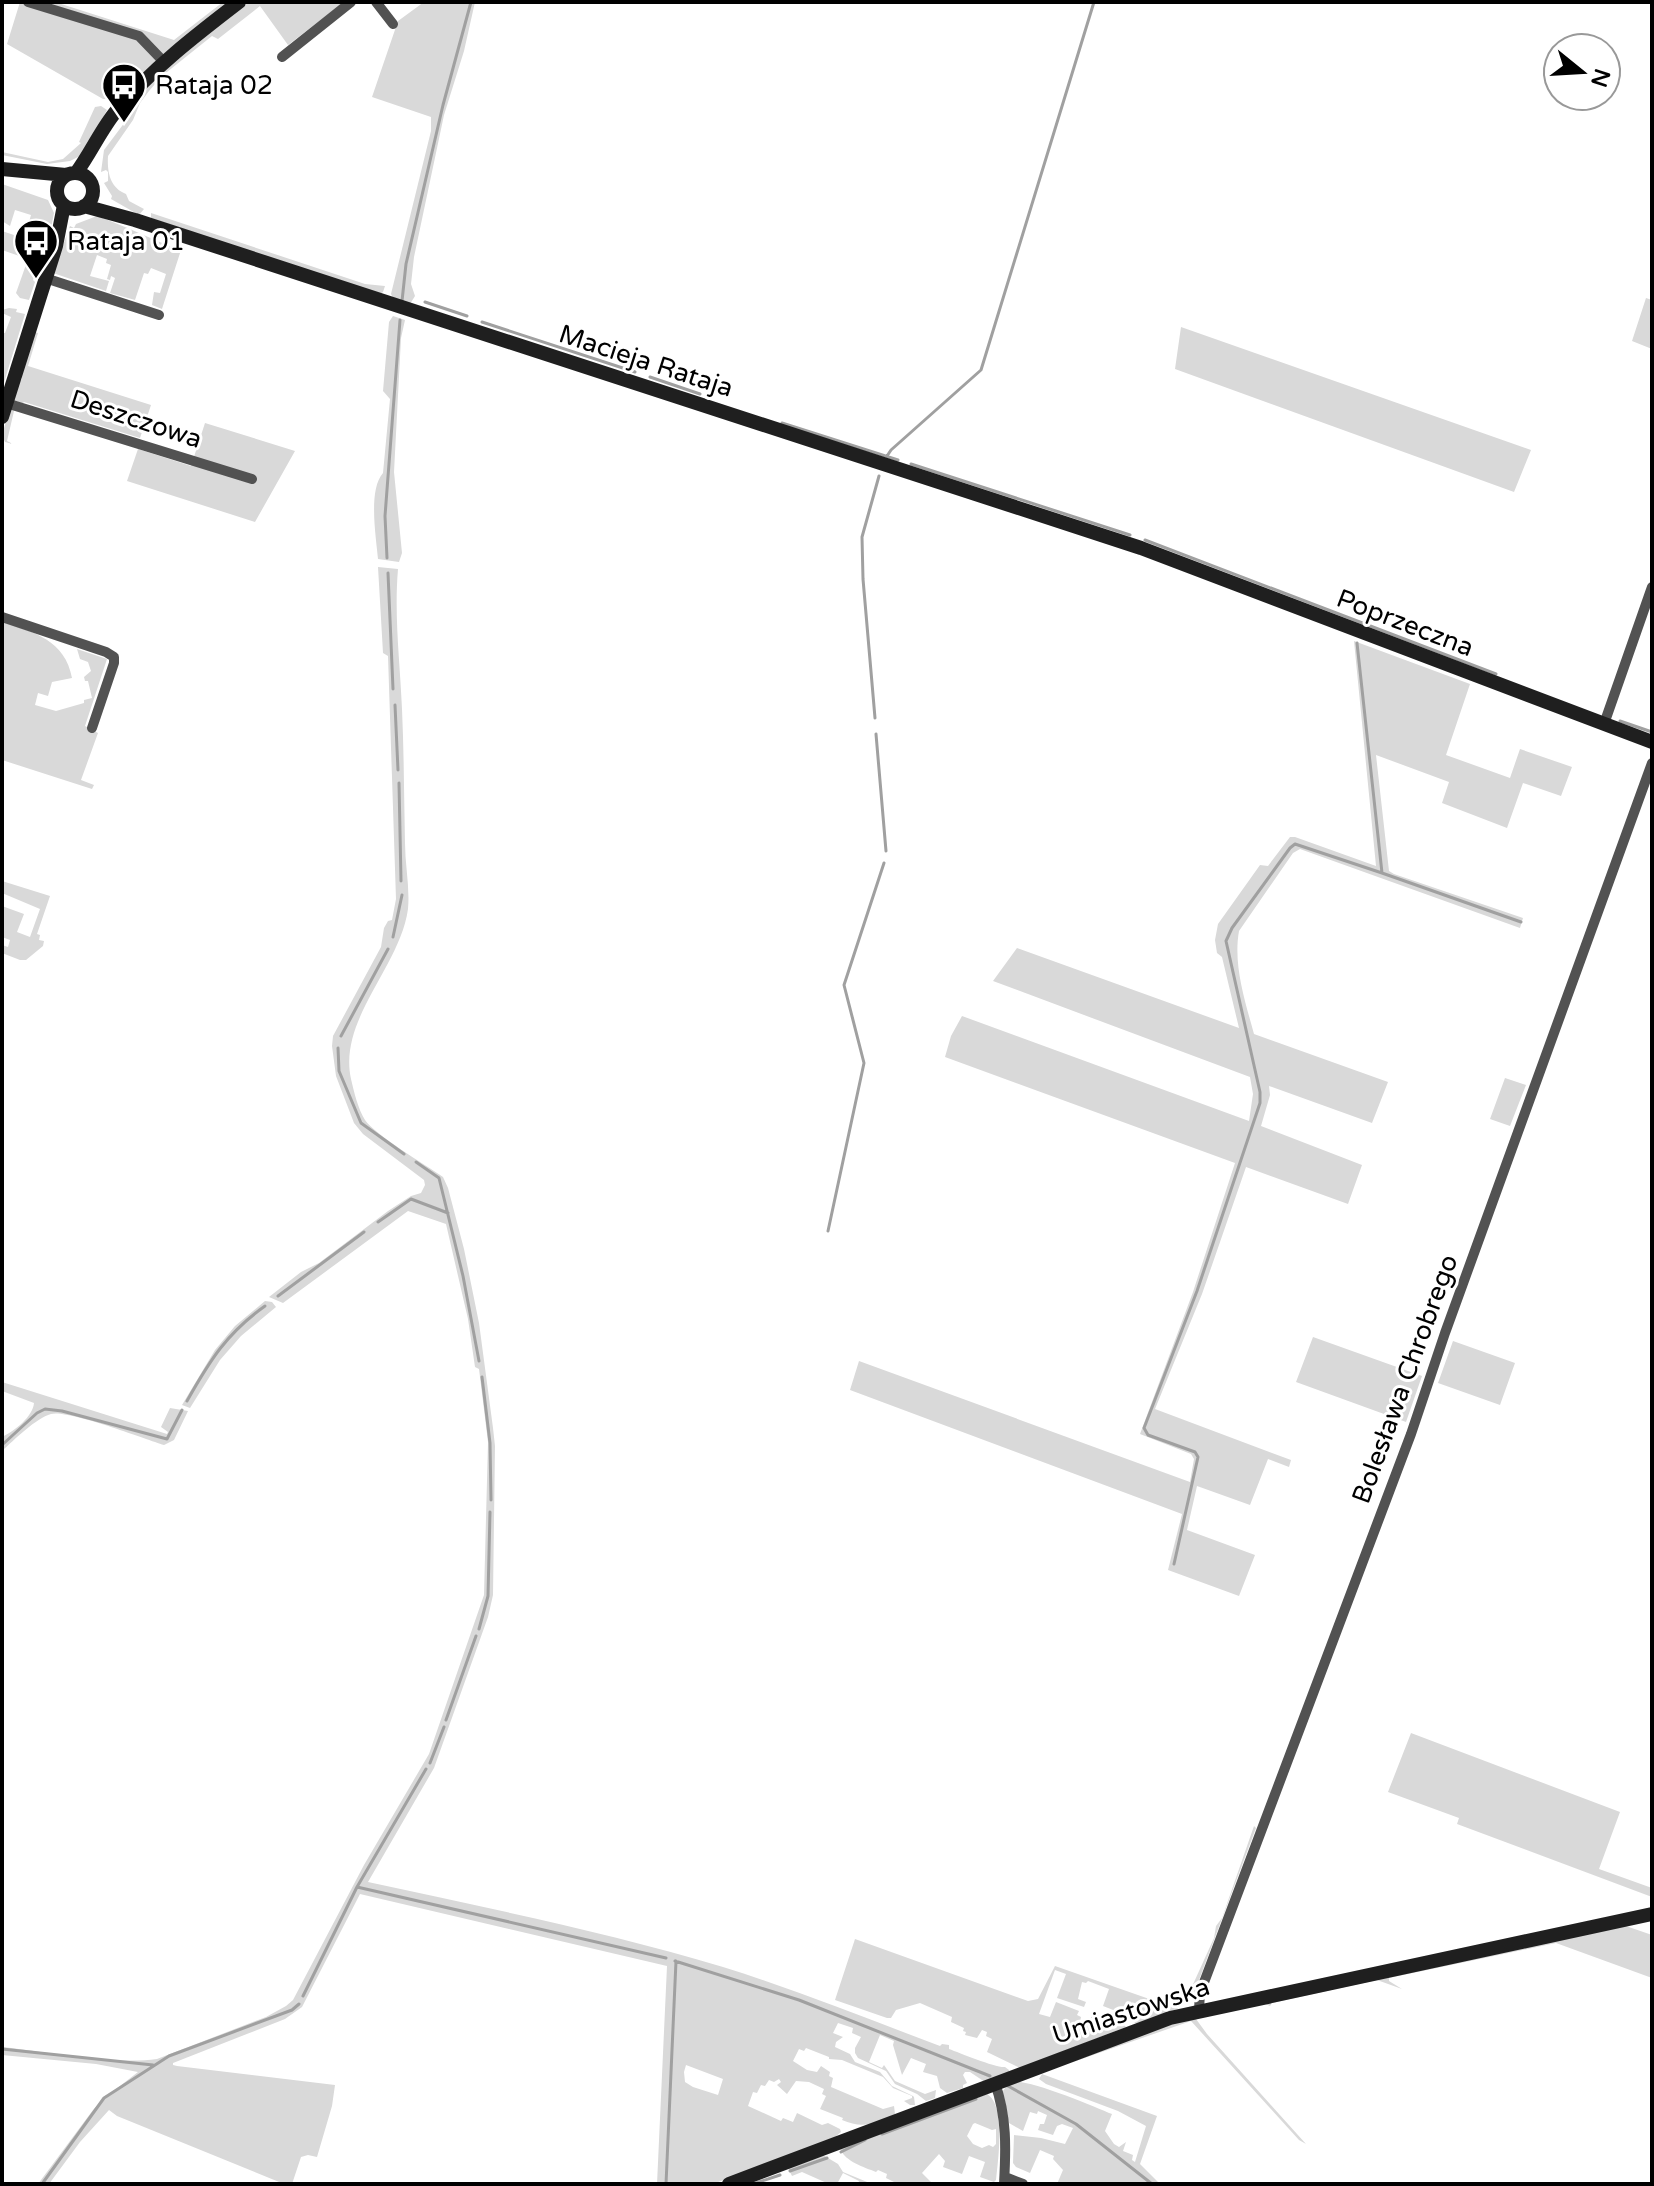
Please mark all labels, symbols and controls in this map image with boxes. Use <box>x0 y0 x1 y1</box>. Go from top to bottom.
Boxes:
north arrow <box>1542 32 1622 112</box>
bus stop icon: Rataja 02 <box>100 61 148 124</box>
text: N <box>1585 65 1615 90</box>
place label: Rataja 02 <box>155 70 273 101</box>
bus stop icon: Rataja 01 <box>12 217 60 280</box>
place label: Rataja 01 <box>67 226 185 257</box>
street label: Macieja Rataja <box>555 318 737 404</box>
street label: Deszczowa <box>66 383 206 455</box>
street label: Poprzeczna <box>1332 583 1478 663</box>
street label: Bolesława Chrobrego <box>1346 1250 1464 1508</box>
street label: Umiastowska <box>1048 1971 1214 2051</box>

